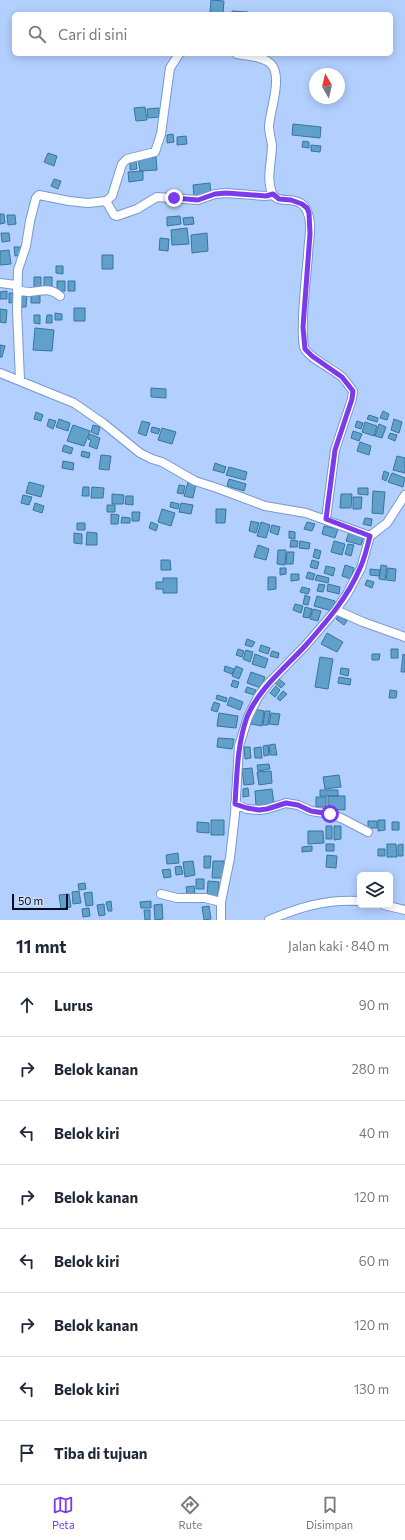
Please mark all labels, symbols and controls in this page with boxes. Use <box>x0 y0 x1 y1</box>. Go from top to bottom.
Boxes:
search box <box>12 12 393 56</box>
icon: search <box>26 23 48 45</box>
text: Cari di sini <box>58 25 127 43</box>
north arrow <box>309 68 345 104</box>
route end <box>165 189 183 207</box>
route start <box>321 805 339 823</box>
map controls <box>357 872 393 908</box>
button: layers <box>357 872 393 908</box>
scale bar <box>12 892 68 911</box>
text: 50 m <box>18 894 43 907</box>
text: 11 mnt <box>16 936 66 957</box>
text: Jalan kaki · 840 m <box>288 938 389 954</box>
icon: ahead <box>16 994 38 1016</box>
text: Lurus <box>54 996 93 1014</box>
text: 90 m <box>359 997 389 1013</box>
icon: right <box>16 1058 38 1080</box>
text: Belok kanan <box>54 1060 138 1078</box>
text: 280 m <box>352 1061 389 1077</box>
icon: left <box>16 1122 38 1144</box>
text: Belok kiri <box>54 1124 120 1142</box>
text: 40 m <box>359 1125 389 1141</box>
icon: right <box>16 1186 38 1208</box>
text: Belok kanan <box>54 1188 138 1206</box>
text: 120 m <box>354 1189 389 1205</box>
icon: left <box>16 1250 38 1272</box>
text: Belok kiri <box>54 1252 120 1270</box>
text: 60 m <box>359 1253 389 1269</box>
icon: right <box>16 1314 38 1336</box>
text: Belok kanan <box>54 1316 138 1334</box>
text: 120 m <box>354 1317 389 1333</box>
icon: left <box>16 1378 38 1400</box>
text: Belok kiri <box>54 1380 120 1398</box>
text: 130 m <box>354 1381 389 1397</box>
icon: arrive <box>16 1442 38 1464</box>
text: Tiba di tujuan <box>54 1444 148 1462</box>
tab: Peta <box>52 1494 75 1531</box>
tab: Rute <box>179 1494 202 1531</box>
tab: Disimpan <box>306 1494 353 1531</box>

